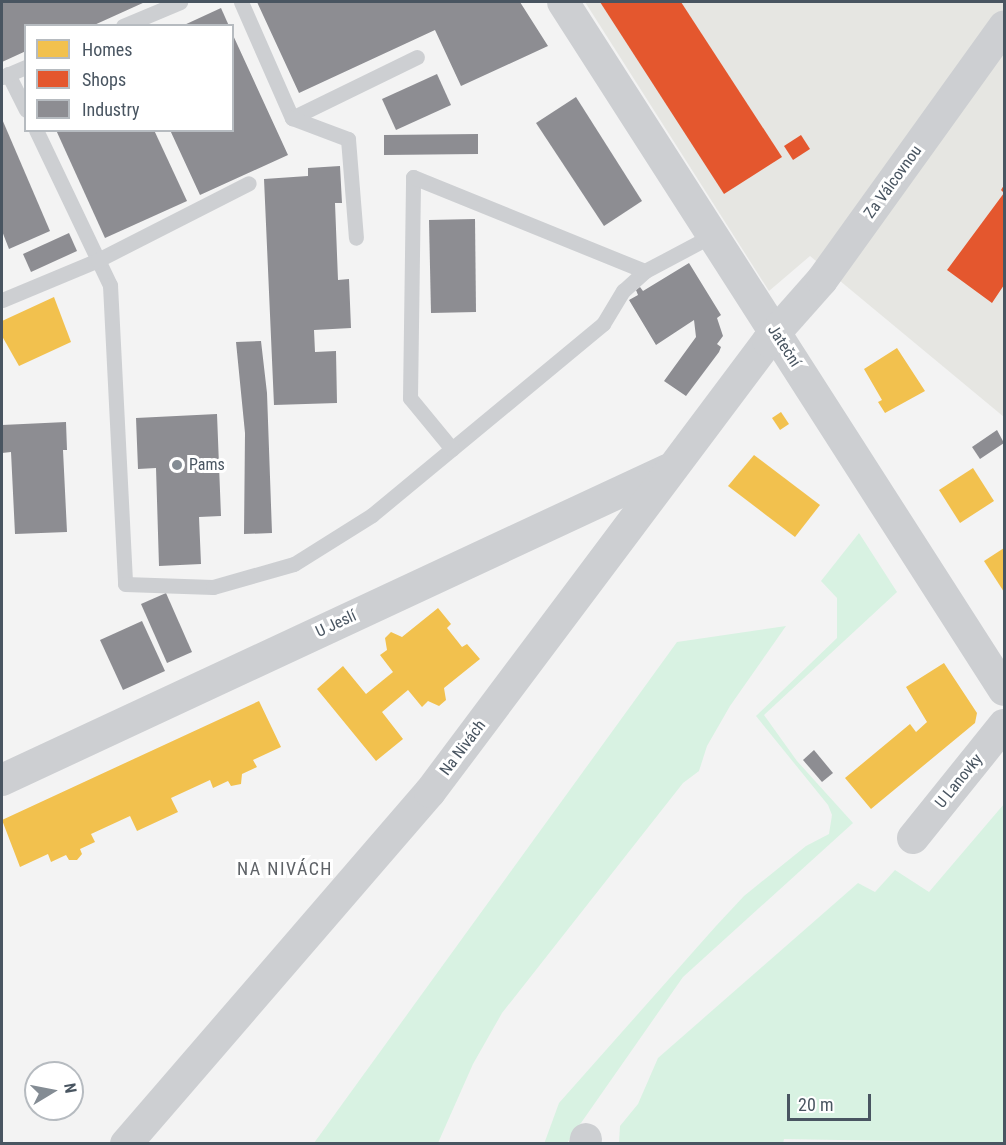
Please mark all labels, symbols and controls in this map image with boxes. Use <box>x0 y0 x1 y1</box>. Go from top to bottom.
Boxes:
legend <box>24 24 234 132</box>
text: Homes <box>82 39 132 60</box>
text: Shops <box>82 69 126 90</box>
text: Industry <box>82 99 140 120</box>
street label: Za Válcovnou <box>860 142 926 222</box>
street label: Jateční <box>763 321 805 371</box>
place label: Pams <box>189 455 225 475</box>
marker: Pams <box>170 458 184 472</box>
street label: U Jeslí <box>313 606 359 642</box>
street label: Na Nivách <box>436 717 490 779</box>
street label: U Lanovky <box>931 750 987 812</box>
district label: NA NIVÁCH <box>237 858 333 880</box>
north arrow <box>24 1061 84 1121</box>
text: N <box>60 1082 80 1095</box>
scale bar <box>790 1082 874 1120</box>
text: 20 m <box>798 1094 833 1115</box>

